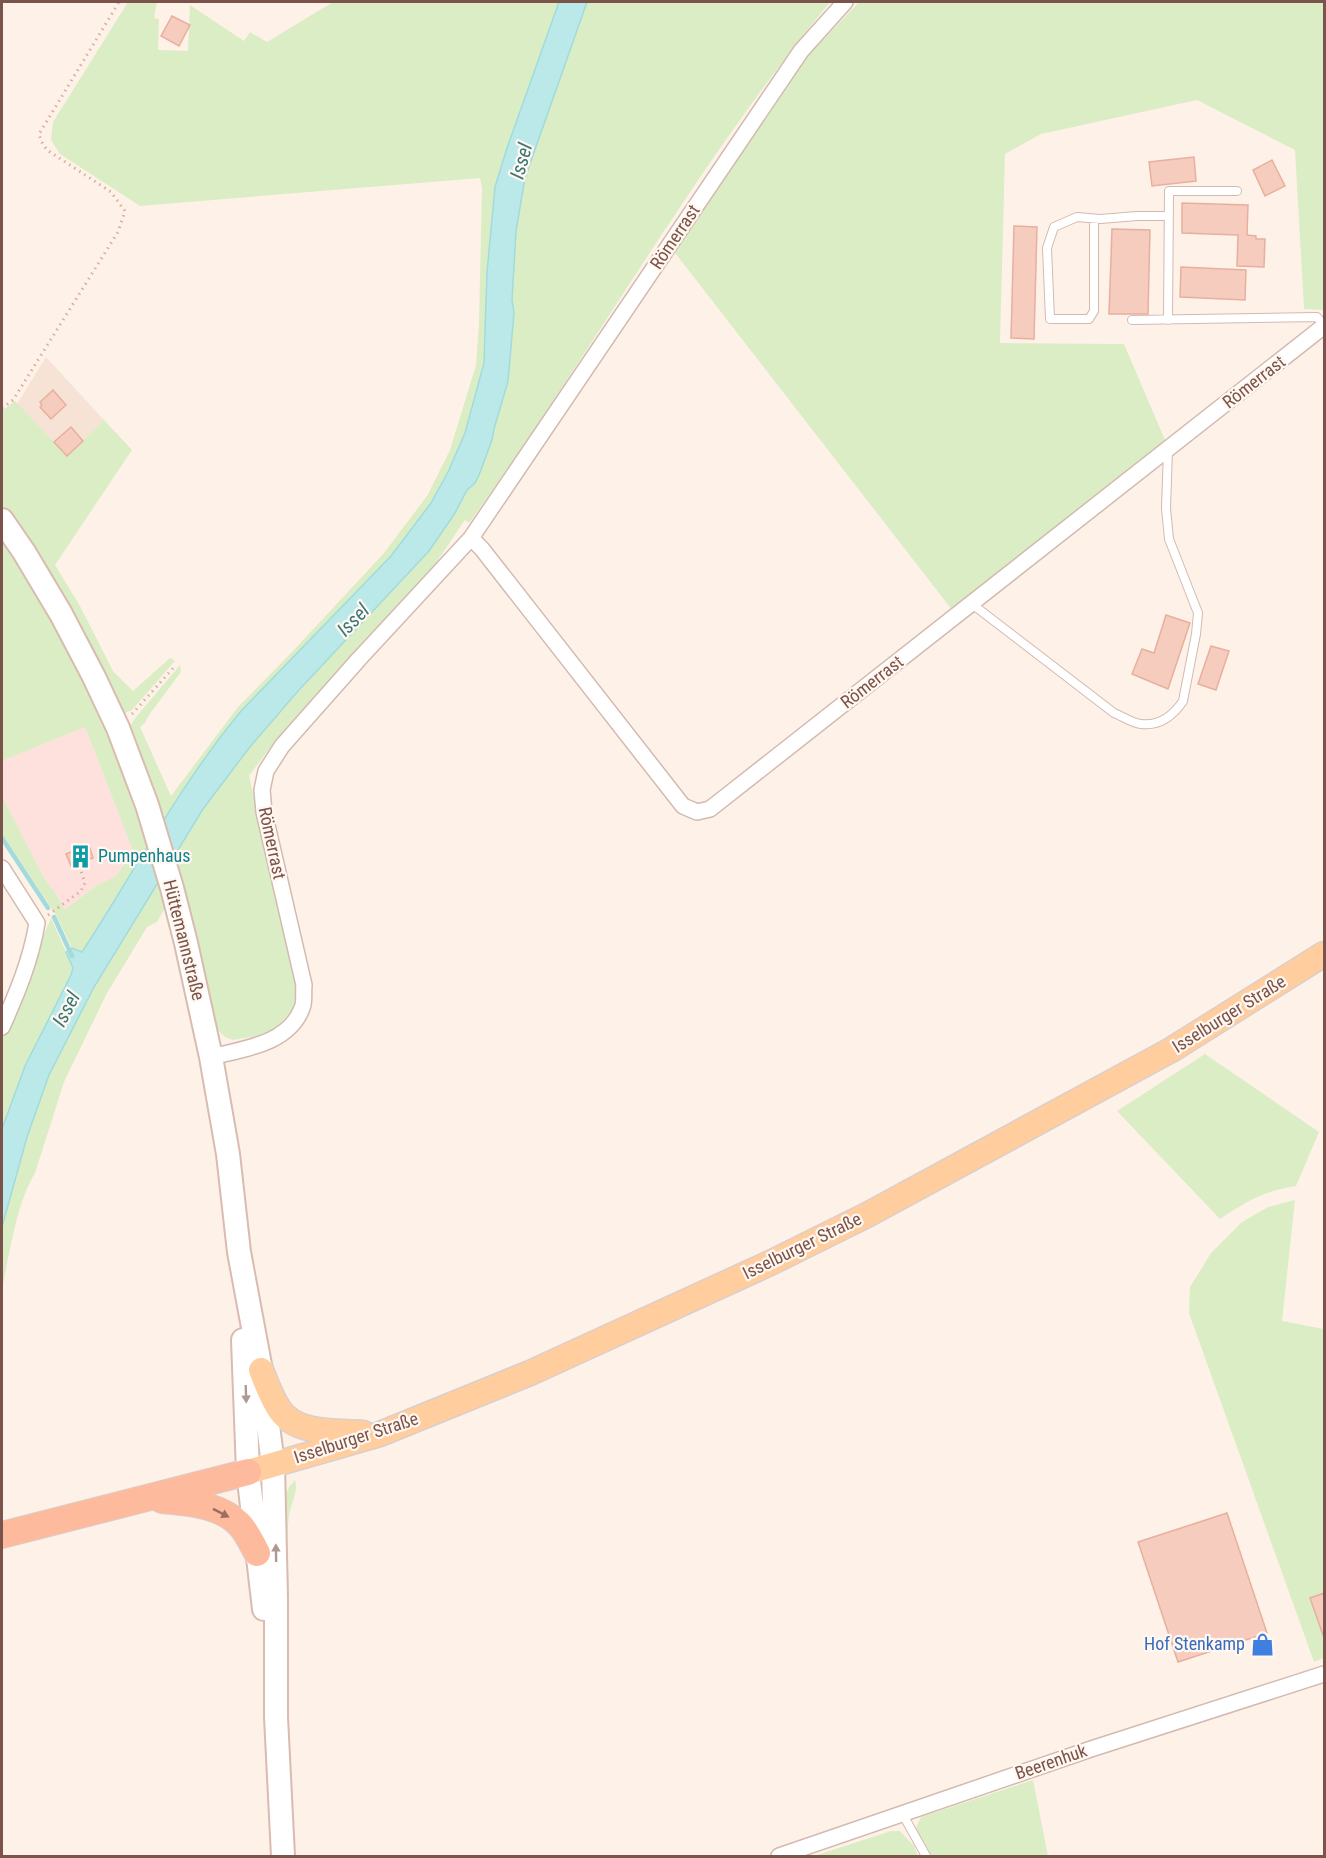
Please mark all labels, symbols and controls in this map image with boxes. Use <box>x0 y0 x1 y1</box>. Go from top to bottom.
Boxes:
water label: Issel <box>505 140 537 182</box>
street label: Römerrast <box>645 200 704 273</box>
street label: Römerrast <box>1218 351 1289 412</box>
water label: Issel <box>332 598 375 641</box>
street label: Römerrast <box>836 651 907 712</box>
street label: Römerrast <box>255 805 290 881</box>
building icon: Pumpenhaus <box>67 843 93 869</box>
place label: Pumpenhaus <box>98 845 191 866</box>
street label: Hüttemannstraße <box>159 877 210 1002</box>
street label: Isselburger Straße <box>1168 970 1289 1057</box>
water label: Issel <box>47 987 85 1031</box>
street label: Isselburger Straße <box>739 1208 865 1283</box>
one-way arrow <box>241 1385 251 1404</box>
street label: Isselburger Straße <box>291 1408 421 1468</box>
one-way arrow <box>213 1508 230 1518</box>
one-way arrow <box>271 1544 280 1563</box>
shop icon: Hof Stenkamp <box>1250 1631 1276 1657</box>
place label: Hof Stenkamp <box>1144 1633 1245 1654</box>
street label: Beerenhuk <box>1012 1739 1090 1784</box>

